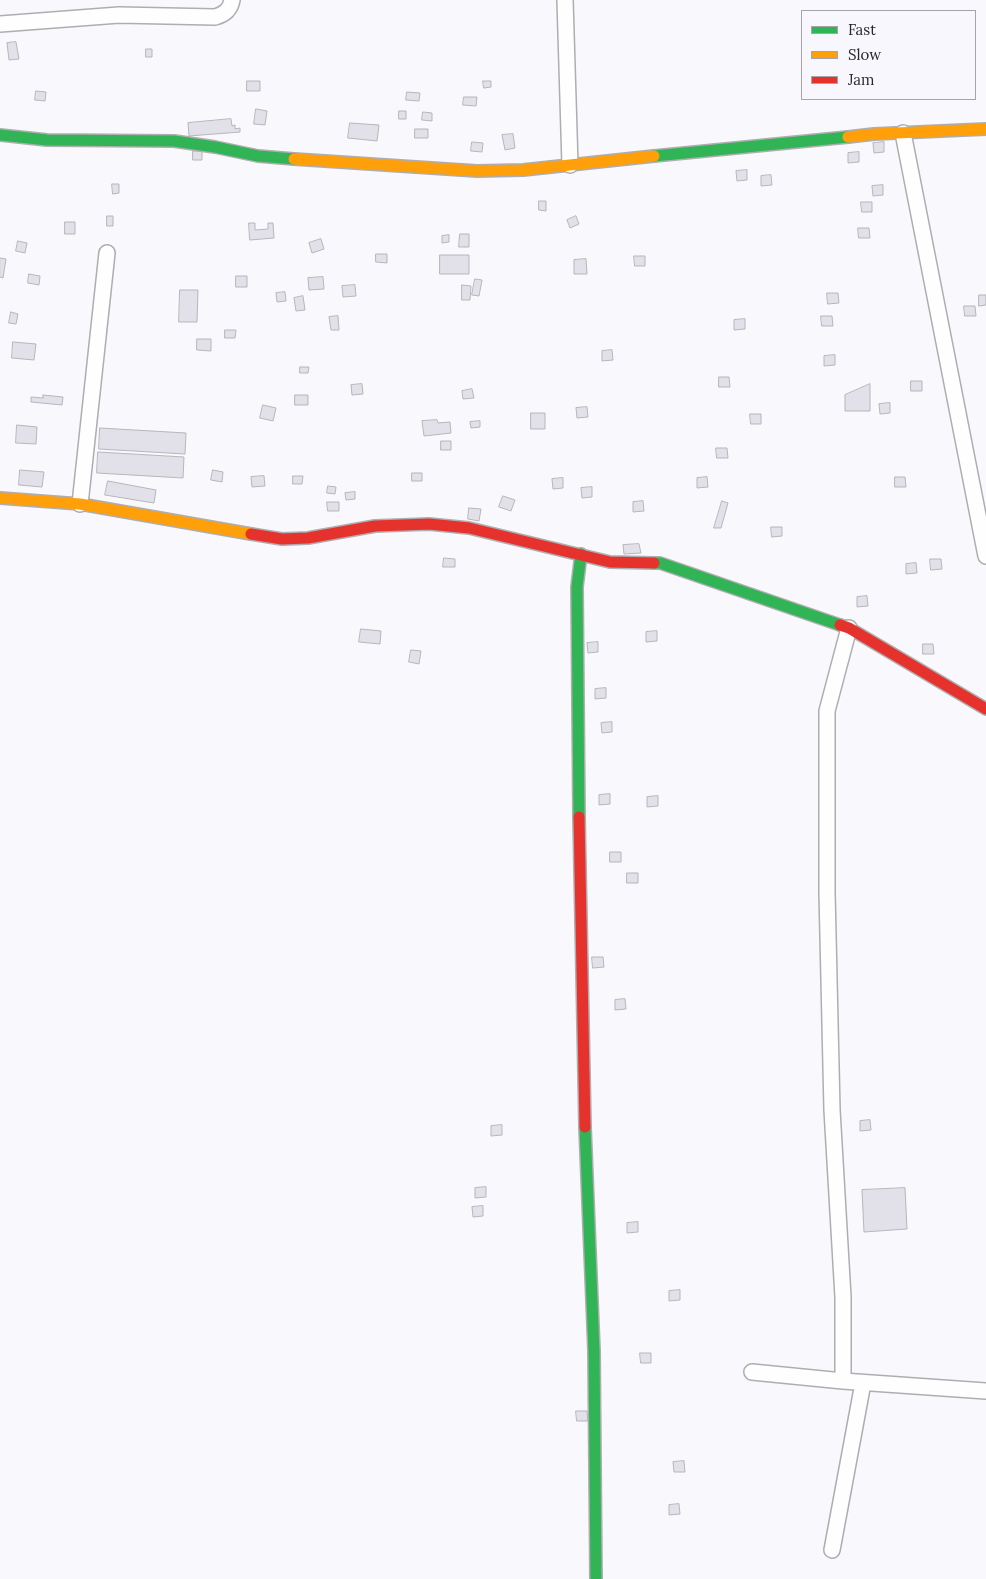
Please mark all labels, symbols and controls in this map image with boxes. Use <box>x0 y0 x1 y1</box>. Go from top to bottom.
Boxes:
legend <box>801 10 976 100</box>
text: Fast <box>848 20 876 39</box>
text: Slow <box>848 45 881 64</box>
text: Jam <box>848 70 875 89</box>

